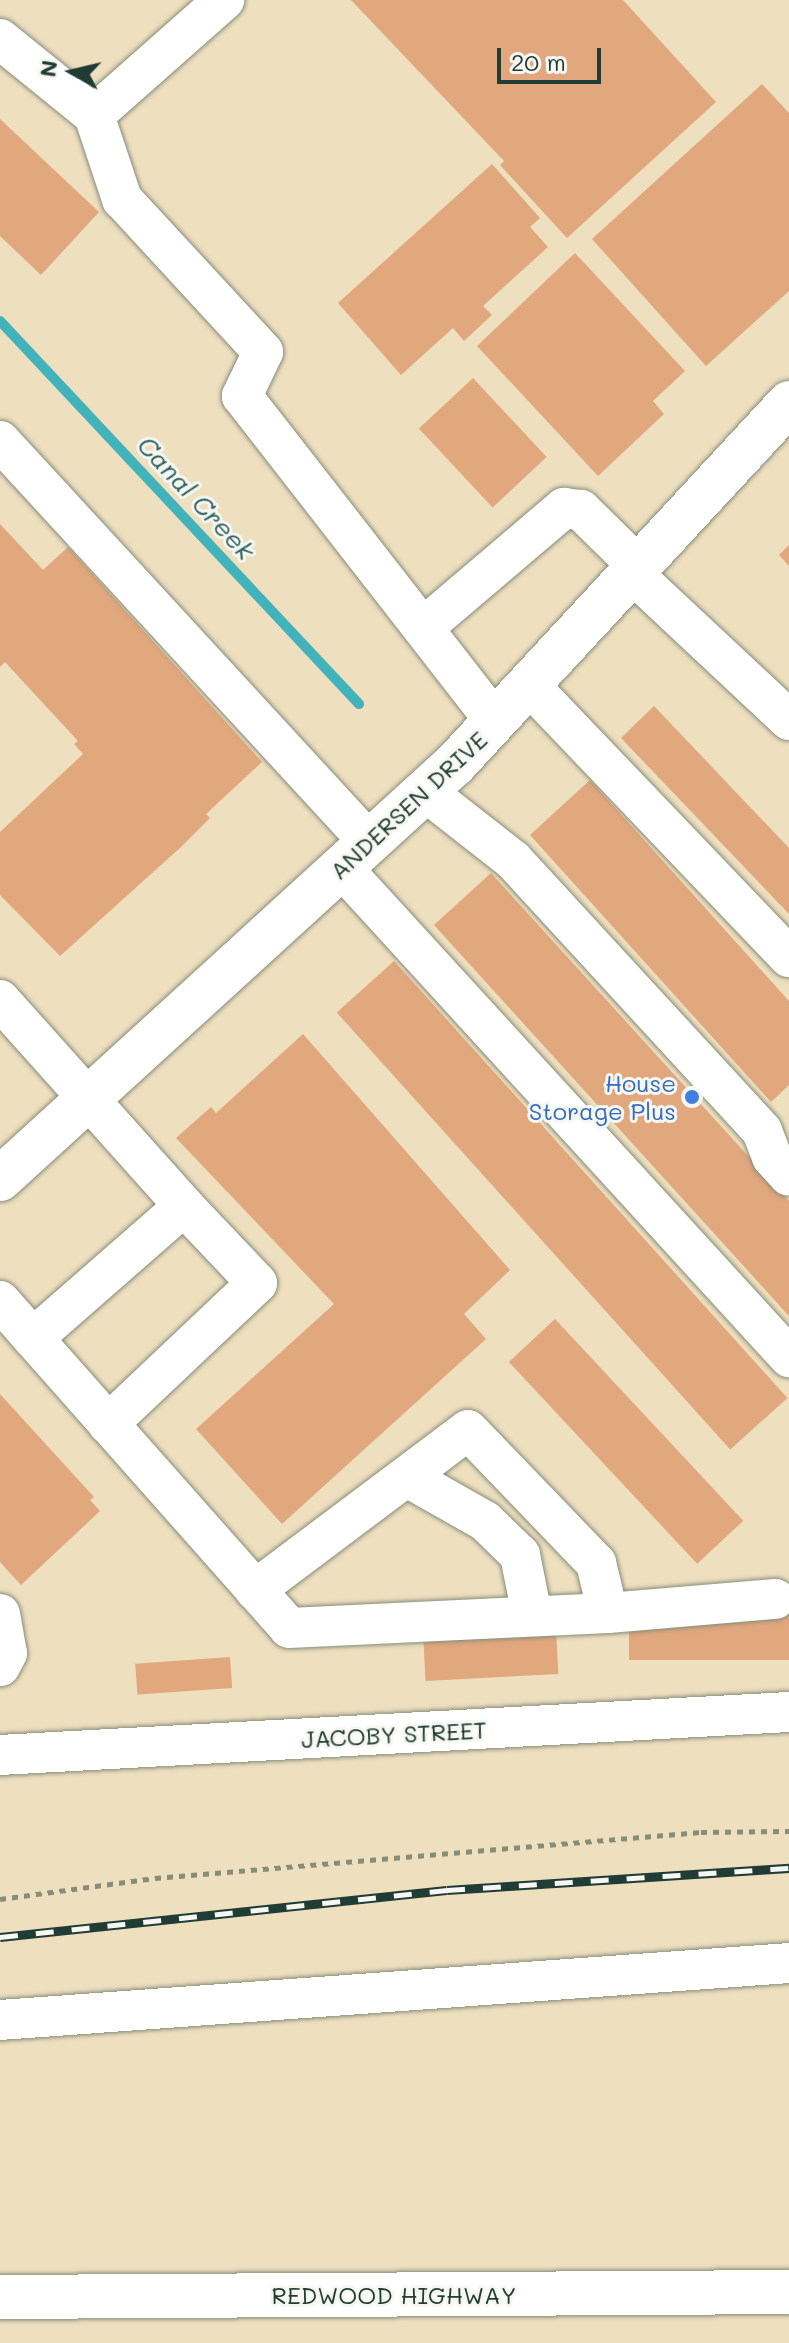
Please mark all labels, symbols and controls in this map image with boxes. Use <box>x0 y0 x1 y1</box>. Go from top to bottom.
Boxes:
north arrow <box>32 32 112 112</box>
scale bar <box>501 32 605 82</box>
text: 20 m <box>511 46 566 77</box>
text: N <box>32 58 63 79</box>
water label: Canal Creek <box>131 430 261 566</box>
street label: ANDERSEN DRIVE <box>324 725 492 885</box>
place label: House Storage Plus <box>529 1069 676 1125</box>
marker: House Storage Plus <box>683 1088 701 1106</box>
street label: JACOBY STREET <box>300 1715 488 1753</box>
street label: REDWOOD HIGHWAY <box>272 2281 516 2309</box>

